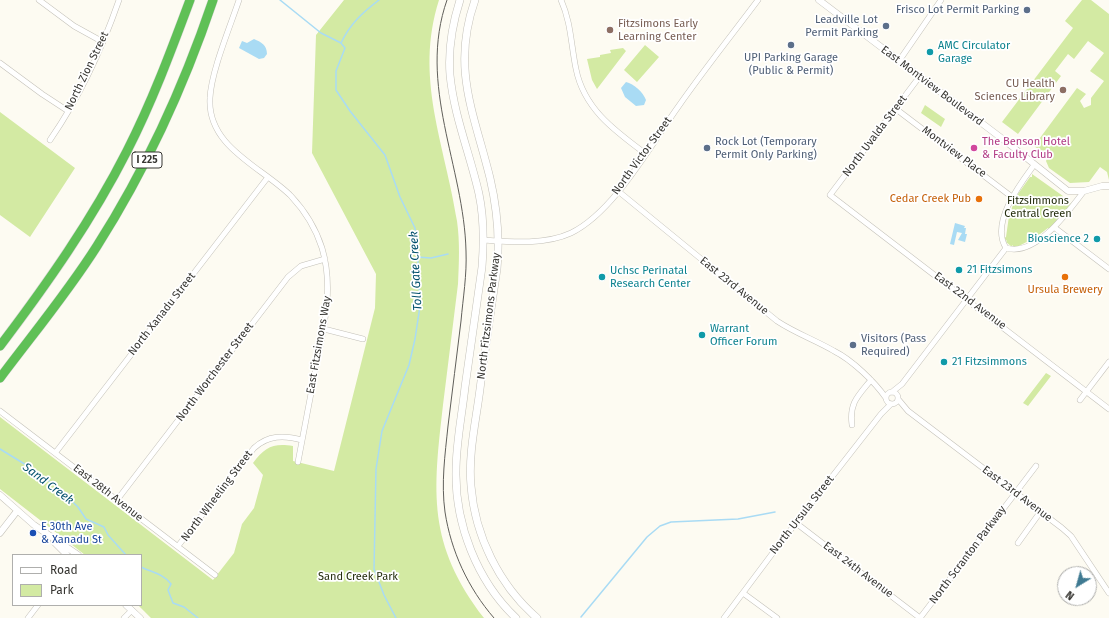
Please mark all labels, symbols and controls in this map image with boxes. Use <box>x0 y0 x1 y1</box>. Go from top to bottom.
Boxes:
place label: Frisco Lot Permit Parking <box>896 3 1019 17</box>
marker: Frisco Lot Permit Parking <box>1022 5 1032 15</box>
place label: Leadville Lot Permit Parking <box>805 13 878 39</box>
place label: Fitzsimons Early Learning Center <box>618 17 698 43</box>
marker: Leadville Lot Permit Parking <box>881 21 891 31</box>
marker: Fitzsimons Early Learning Center <box>605 25 615 35</box>
street label: North Zion Street <box>62 29 112 113</box>
place label: AMC Circulator Garage <box>938 39 1010 65</box>
marker: UPI Parking Garage (Public & Permit) <box>786 40 796 50</box>
street label: East Montview Boulevard <box>878 43 986 129</box>
marker: AMC Circulator Garage <box>925 47 935 57</box>
place label: UPI Parking Garage (Public & Permit) <box>744 51 838 77</box>
place label: CU Health Sciences Library <box>975 77 1055 103</box>
marker: CU Health Sciences Library <box>1058 85 1068 95</box>
street label: North Uvalda Street <box>840 93 910 179</box>
street label: North Victor Street <box>609 114 675 198</box>
street label: Montview Place <box>919 124 989 180</box>
place label: Rock Lot (Temporary Permit Only Parking) <box>715 135 817 161</box>
place label: The Benson Hotel & Faculty Club <box>982 135 1070 161</box>
marker: Rock Lot (Temporary Permit Only Parking) <box>702 143 712 153</box>
marker: The Benson Hotel & Faculty Club <box>969 143 979 153</box>
road number: I 225 <box>132 152 162 168</box>
place label: Cedar Creek Pub <box>890 192 971 206</box>
marker: Cedar Creek Pub <box>974 194 984 204</box>
park label: Fitzsimmons Central Green <box>1004 194 1072 220</box>
water label: Toll Gate Creek <box>407 231 425 311</box>
place label: Bioscience 2 <box>1027 232 1089 246</box>
marker: Bioscience 2 <box>1092 234 1102 244</box>
street label: North Fitzsimons Parkway <box>475 252 503 380</box>
street label: East 23rd Avenue <box>697 254 771 318</box>
place label: 21 Fitzsimons <box>967 263 1032 277</box>
place label: Uchsc Perinatal Research Center <box>610 264 690 290</box>
marker: 21 Fitzsimons <box>954 265 964 275</box>
street label: North Xanadu Street <box>126 270 198 358</box>
street label: East 22nd Avenue <box>931 270 1009 332</box>
marker: Uchsc Perinatal Research Center <box>597 272 607 282</box>
marker: Ursula Brewery <box>1060 272 1070 282</box>
place label: Ursula Brewery <box>1027 283 1103 297</box>
street label: East Fitzsimons Way <box>304 295 334 395</box>
street label: North Worchester Street <box>173 320 257 424</box>
place label: Warrant Officer Forum <box>710 322 777 348</box>
marker: Warrant Officer Forum <box>697 330 707 340</box>
place label: Visitors (Pass Required) <box>861 332 926 358</box>
marker: Visitors (Pass Required) <box>848 340 858 350</box>
place label: 21 Fitzsimmons <box>952 355 1027 369</box>
marker: 21 Fitzsimmons <box>939 357 949 367</box>
street label: North Wheeling Street <box>179 448 255 544</box>
water label: Sand Creek <box>20 460 76 508</box>
street label: East 28th Avenue <box>70 462 146 524</box>
street label: East 23rd Avenue <box>979 463 1055 525</box>
street label: North Ursula Street <box>767 473 837 557</box>
street label: North Scranton Parkway <box>927 503 1009 607</box>
place label: E 30th Ave & Xanadu St <box>41 520 102 546</box>
marker: E 30th Ave & Xanadu St <box>28 528 38 538</box>
street label: East 24th Avenue <box>820 539 896 601</box>
legend <box>12 554 142 606</box>
text: Road <box>50 563 78 577</box>
north arrow <box>1057 566 1097 606</box>
park label: Sand Creek Park <box>318 570 398 584</box>
text: Park <box>50 583 74 597</box>
text: N <box>1063 588 1077 603</box>

